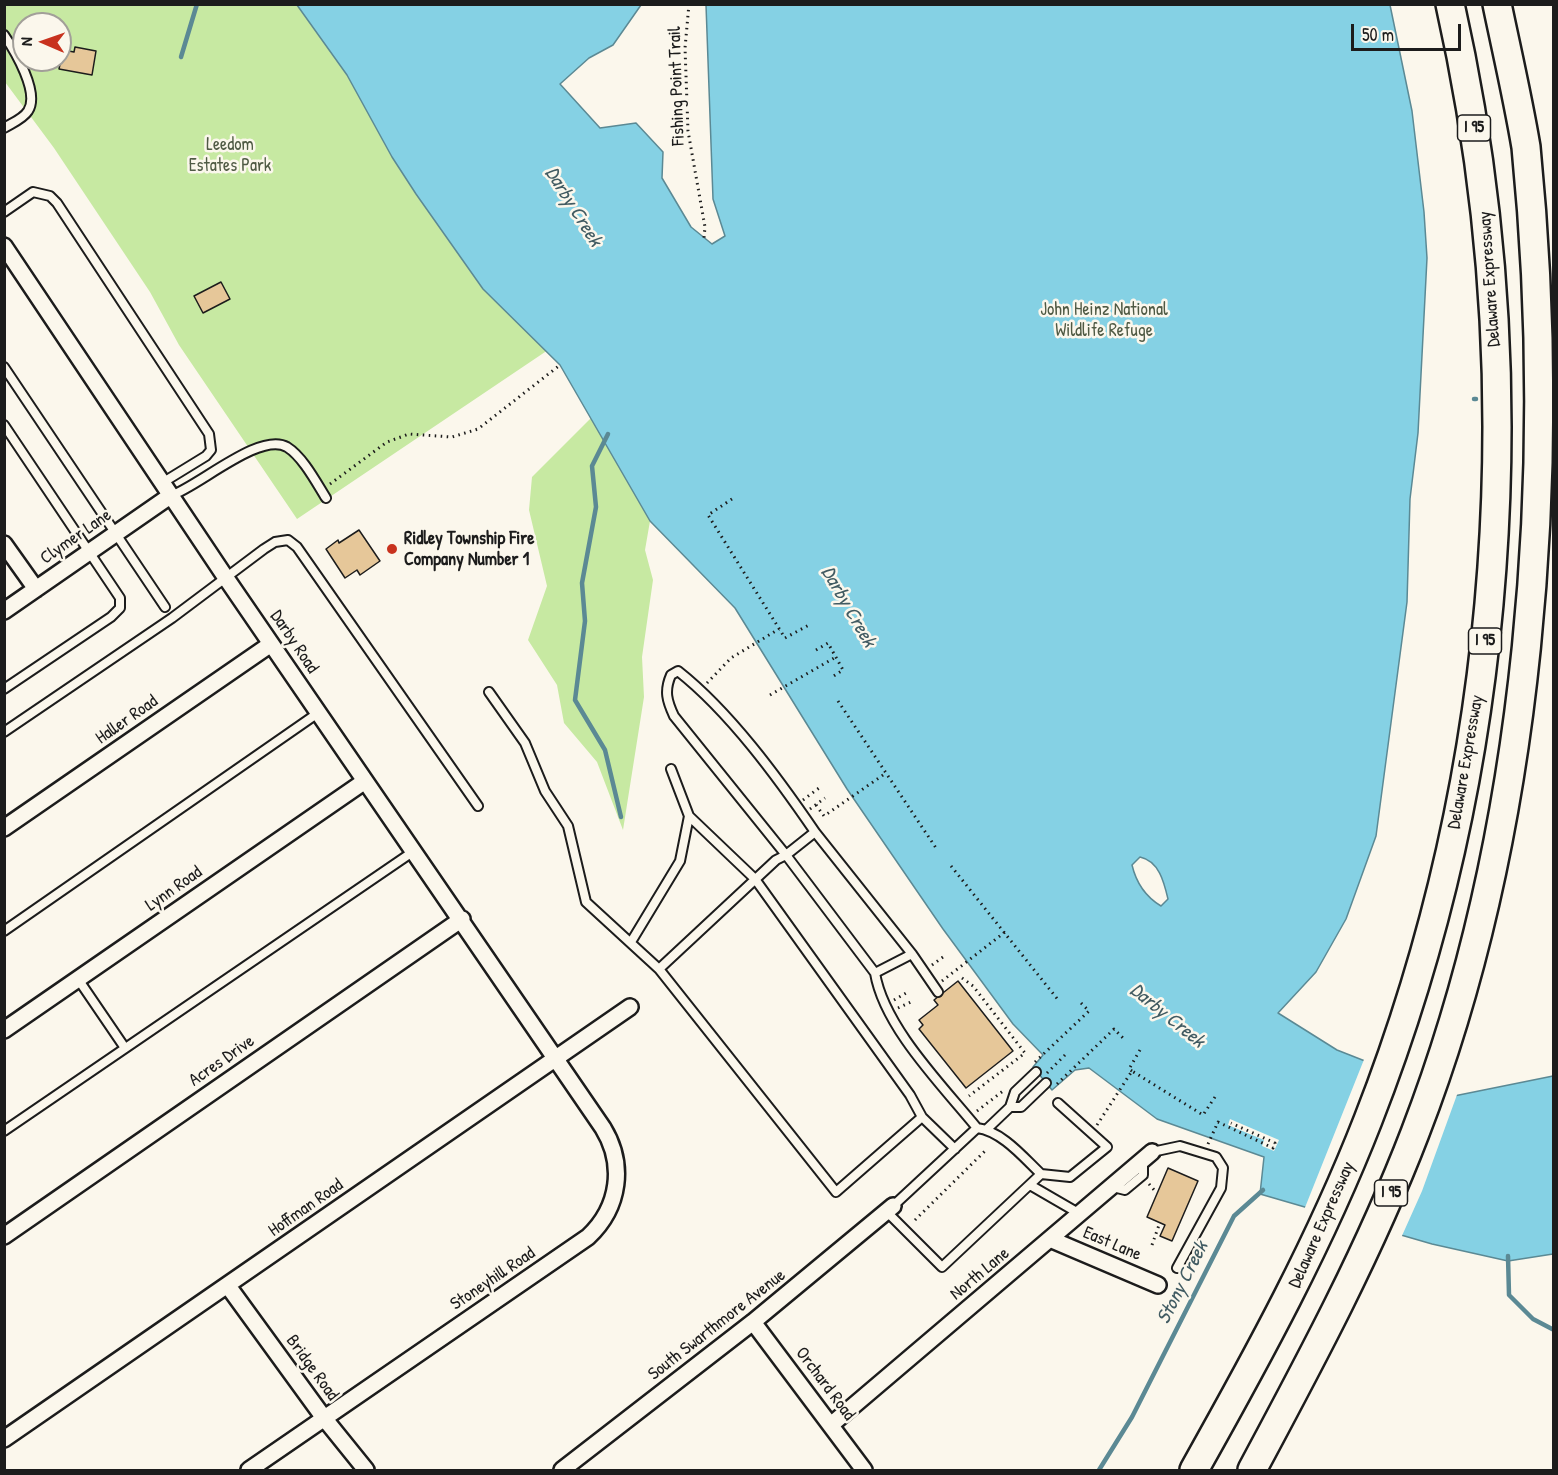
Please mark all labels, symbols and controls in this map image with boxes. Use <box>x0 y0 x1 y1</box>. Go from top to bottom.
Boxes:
north arrow <box>12 12 72 72</box>
scale bar <box>1354 12 1464 50</box>
text: 50 m <box>1362 22 1394 47</box>
street label: Fishing Point Trail <box>664 26 690 146</box>
text: N <box>15 37 37 46</box>
road number: I 95 <box>1458 115 1490 141</box>
park label: Leedom Estates Park <box>189 134 271 176</box>
water label: Darby Creek <box>539 163 607 251</box>
street label: Delaware Expressway <box>1474 210 1506 348</box>
park label: John Heinz National Wildlife Refuge <box>1040 299 1168 342</box>
street label: Clymer Lane <box>36 505 116 569</box>
place label: Ridley Township Fire Company Number 1 <box>404 528 534 570</box>
marker: Ridley Township Fire Company Number 1 <box>385 542 399 556</box>
water label: Darby Creek <box>815 562 881 652</box>
street label: Darby Road <box>265 606 323 678</box>
road number: I 95 <box>1468 628 1502 654</box>
street label: Haller Road <box>92 691 162 749</box>
street label: Delaware Expressway <box>1444 693 1488 831</box>
street label: Lynn Road <box>142 862 206 916</box>
water label: Darby Creek <box>1125 979 1209 1053</box>
street label: Acres Drive <box>185 1031 259 1091</box>
street label: Delaware Expressway <box>1285 1159 1359 1291</box>
street label: Hoffman Road <box>264 1174 348 1242</box>
road number: I 95 <box>1374 1180 1408 1206</box>
street label: East Lane <box>1080 1222 1144 1266</box>
water label: Stony Creek <box>1152 1238 1214 1328</box>
street label: Stoneyhill Road <box>446 1243 540 1315</box>
street label: North Lane <box>946 1243 1014 1305</box>
street label: South Swarthmore Avenue <box>644 1265 790 1385</box>
street label: Bridge Road <box>281 1331 343 1405</box>
street label: Orchard Road <box>790 1343 860 1425</box>

